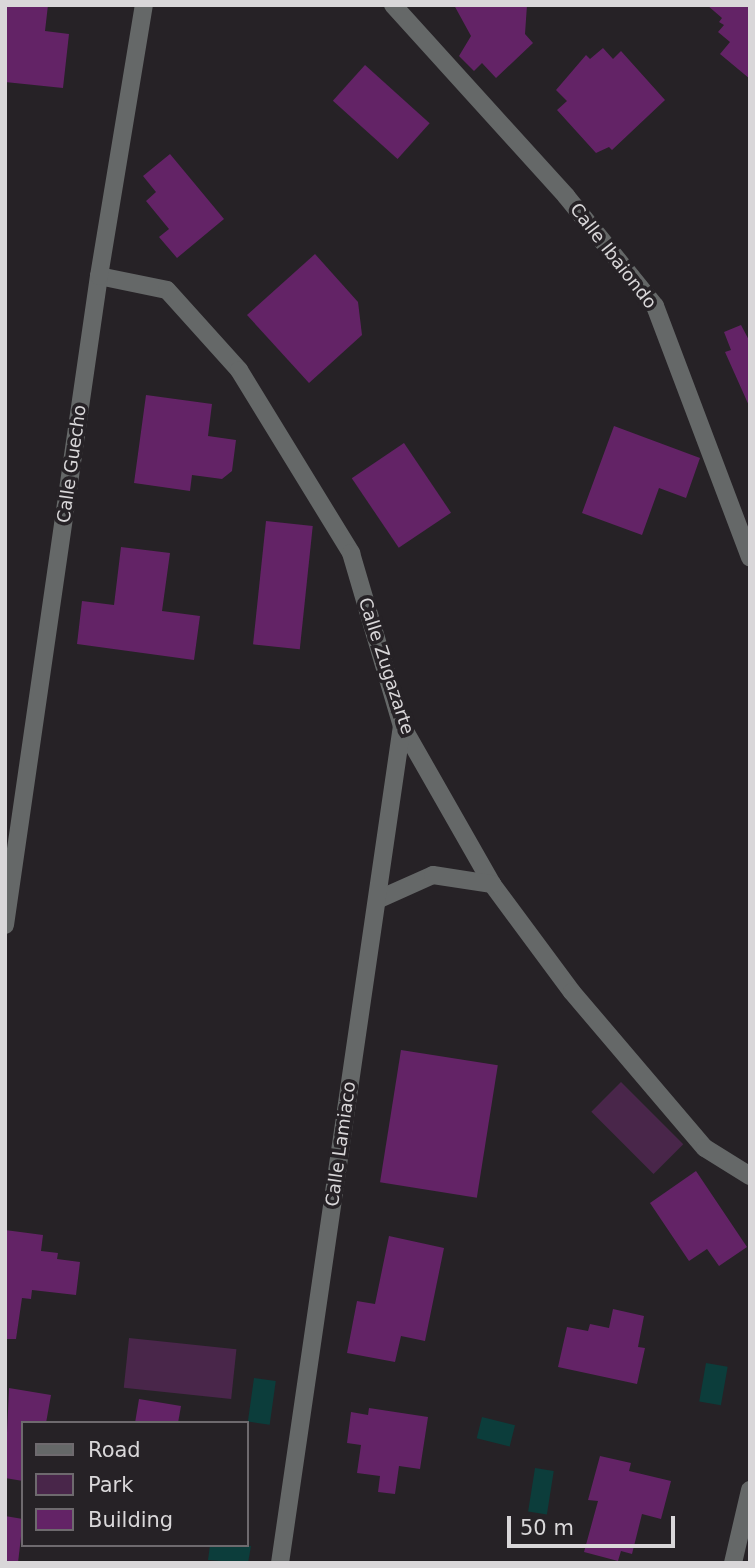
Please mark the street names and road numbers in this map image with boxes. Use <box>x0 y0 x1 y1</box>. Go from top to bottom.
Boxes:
street label: Calle Ibaiondo <box>565 199 661 313</box>
street label: Calle Guecho <box>53 404 91 524</box>
street label: Calle Zugazarte <box>354 595 418 737</box>
street label: Calle Lamiaco <box>322 1080 360 1208</box>

